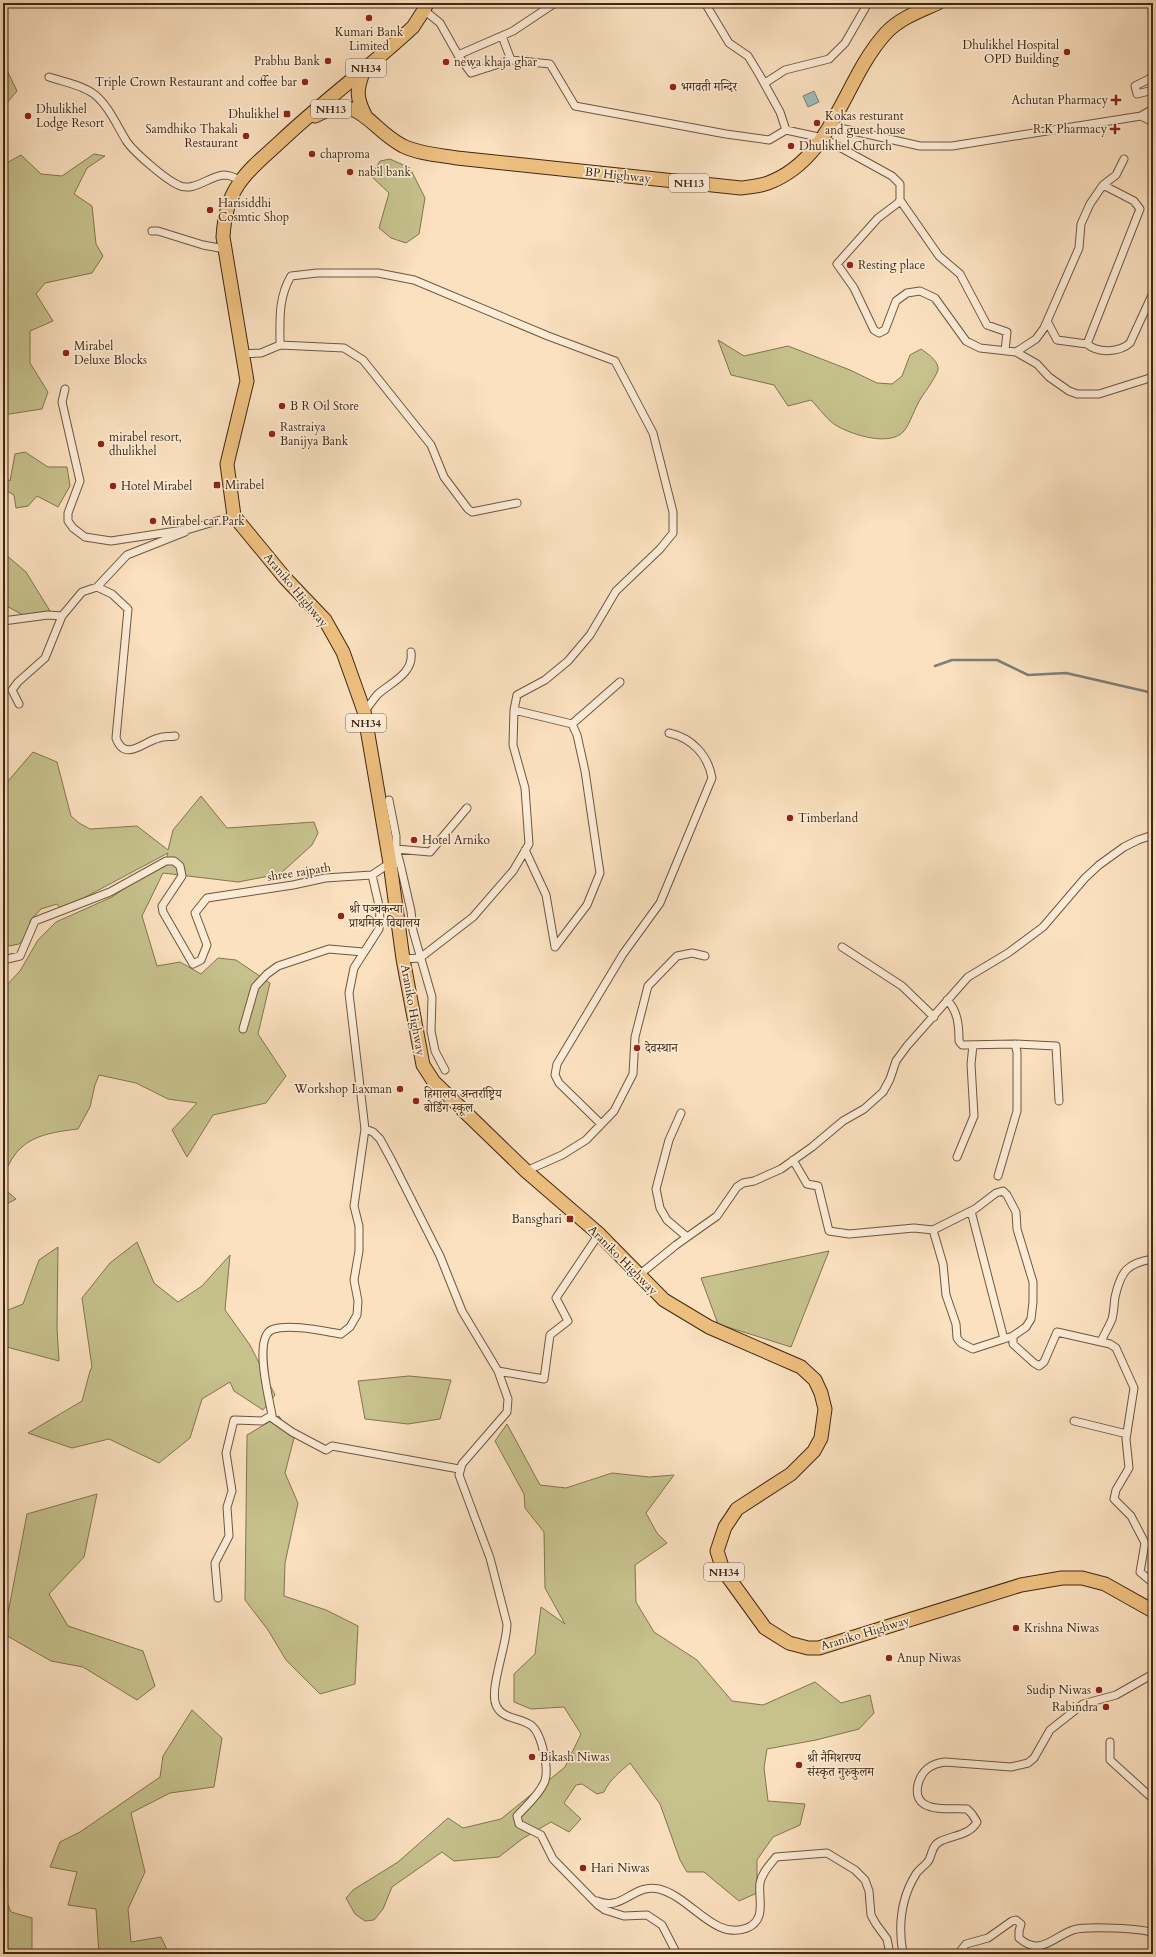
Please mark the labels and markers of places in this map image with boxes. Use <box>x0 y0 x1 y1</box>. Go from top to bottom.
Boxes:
marker: Kumari Bank Limited <box>364 13 374 23</box>
place label: Kumari Bank Limited <box>335 24 404 54</box>
place label: Dhulikhel Hospital OPD Building <box>963 37 1059 67</box>
marker: Dhulikhel Hospital OPD Building <box>1062 47 1072 57</box>
place label: Prabhu Bank <box>254 53 321 69</box>
place label: newa khaja ghar <box>454 54 538 70</box>
marker: Prabhu Bank <box>323 56 333 66</box>
marker: newa khaja ghar <box>441 57 451 67</box>
place label: Triple Crown Restaurant and coffee bar <box>95 74 298 90</box>
marker: Triple Crown Restaurant and coffee bar <box>300 77 310 87</box>
place label: भगवती मन्दिर <box>681 79 737 95</box>
marker: भगवती मन्दिर <box>668 82 678 92</box>
place label: Achutan Pharmacy <box>1011 92 1109 108</box>
marker: Achutan Pharmacy <box>1111 95 1121 105</box>
place label: Dhulikhel Lodge Resort <box>36 101 104 131</box>
place label: Dhulikhel <box>228 106 279 122</box>
place label: Kokas resturant and guest house <box>825 108 906 138</box>
marker: Dhulikhel <box>282 109 292 119</box>
marker: Dhulikhel Lodge Resort <box>23 111 33 121</box>
marker: Kokas resturant and guest house <box>812 118 822 128</box>
place label: Samdhiko Thakali Restaurant <box>146 121 239 151</box>
place label: R.K Pharmacy <box>1033 121 1108 137</box>
marker: R.K Pharmacy <box>1110 124 1120 134</box>
marker: Samdhiko Thakali Restaurant <box>241 131 251 141</box>
place label: Dhulikhel Church <box>799 138 892 154</box>
marker: Dhulikhel Church <box>786 141 796 151</box>
place label: chaproma <box>320 146 371 162</box>
marker: chaproma <box>307 149 317 159</box>
place label: nabil bank <box>358 164 412 180</box>
marker: nabil bank <box>345 167 355 177</box>
place label: Harisiddhi Cosmtic Shop <box>218 195 289 225</box>
marker: Harisiddhi Cosmtic Shop <box>205 205 215 215</box>
place label: Resting place <box>858 257 925 273</box>
marker: Resting place <box>845 260 855 270</box>
place label: Mirabel Deluxe Blocks <box>74 338 147 368</box>
marker: Mirabel Deluxe Blocks <box>61 348 71 358</box>
place label: B R Oil Store <box>290 398 359 414</box>
marker: B R Oil Store <box>277 401 287 411</box>
place label: Rastraiya Banijya Bank <box>280 419 349 449</box>
place label: mirabel resort, dhulikhel <box>109 429 182 459</box>
marker: Rastraiya Banijya Bank <box>267 429 277 439</box>
marker: mirabel resort, dhulikhel <box>96 439 106 449</box>
place label: Mirabel <box>225 477 264 493</box>
place label: Hotel Mirabel <box>121 478 192 494</box>
marker: Mirabel <box>212 480 222 490</box>
marker: Hotel Mirabel <box>108 481 118 491</box>
place label: Mirabel car Park <box>161 513 245 529</box>
marker: Mirabel car Park <box>148 516 158 526</box>
place label: Timberland <box>798 810 859 826</box>
marker: Timberland <box>785 813 795 823</box>
place label: Hotel Arniko <box>422 832 491 848</box>
marker: Hotel Arniko <box>409 835 419 845</box>
place label: श्री पञ्चकन्या प्राथमिक विद्यालय <box>348 901 421 931</box>
marker: श्री पञ्चकन्या प्राथमिक विद्यालय <box>336 911 346 921</box>
place label: देवस्थान <box>644 1040 678 1056</box>
marker: देवस्थान <box>632 1043 642 1053</box>
place label: Workshop Laxman <box>293 1081 392 1097</box>
marker: Workshop Laxman <box>395 1084 405 1094</box>
place label: हिमालय अन्तर्राष्ट्रिय बोर्डिंग स्कूल <box>423 1086 503 1116</box>
marker: हिमालय अन्तर्राष्ट्रिय बोर्डिंग स्कूल <box>411 1096 421 1106</box>
place label: Bansghari <box>512 1211 563 1227</box>
marker: Bansghari <box>565 1214 575 1224</box>
place label: Krishna Niwas <box>1024 1620 1099 1636</box>
marker: Krishna Niwas <box>1011 1623 1021 1633</box>
place label: Anup Niwas <box>897 1650 961 1666</box>
marker: Anup Niwas <box>884 1653 894 1663</box>
place label: Sudip Niwas <box>1027 1682 1091 1698</box>
marker: Sudip Niwas <box>1094 1685 1104 1695</box>
place label: Rabindra <box>1052 1699 1099 1715</box>
marker: Rabindra <box>1101 1702 1111 1712</box>
place label: Bikash Niwas <box>540 1749 609 1765</box>
place label: श्री नैमिशरण्य संस्कृत गुरुकुलम <box>806 1750 875 1780</box>
marker: Bikash Niwas <box>527 1752 537 1762</box>
marker: श्री नैमिशरण्य संस्कृत गुरुकुलम <box>794 1760 804 1770</box>
place label: Hari Niwas <box>591 1860 650 1876</box>
marker: Hari Niwas <box>578 1863 588 1873</box>

